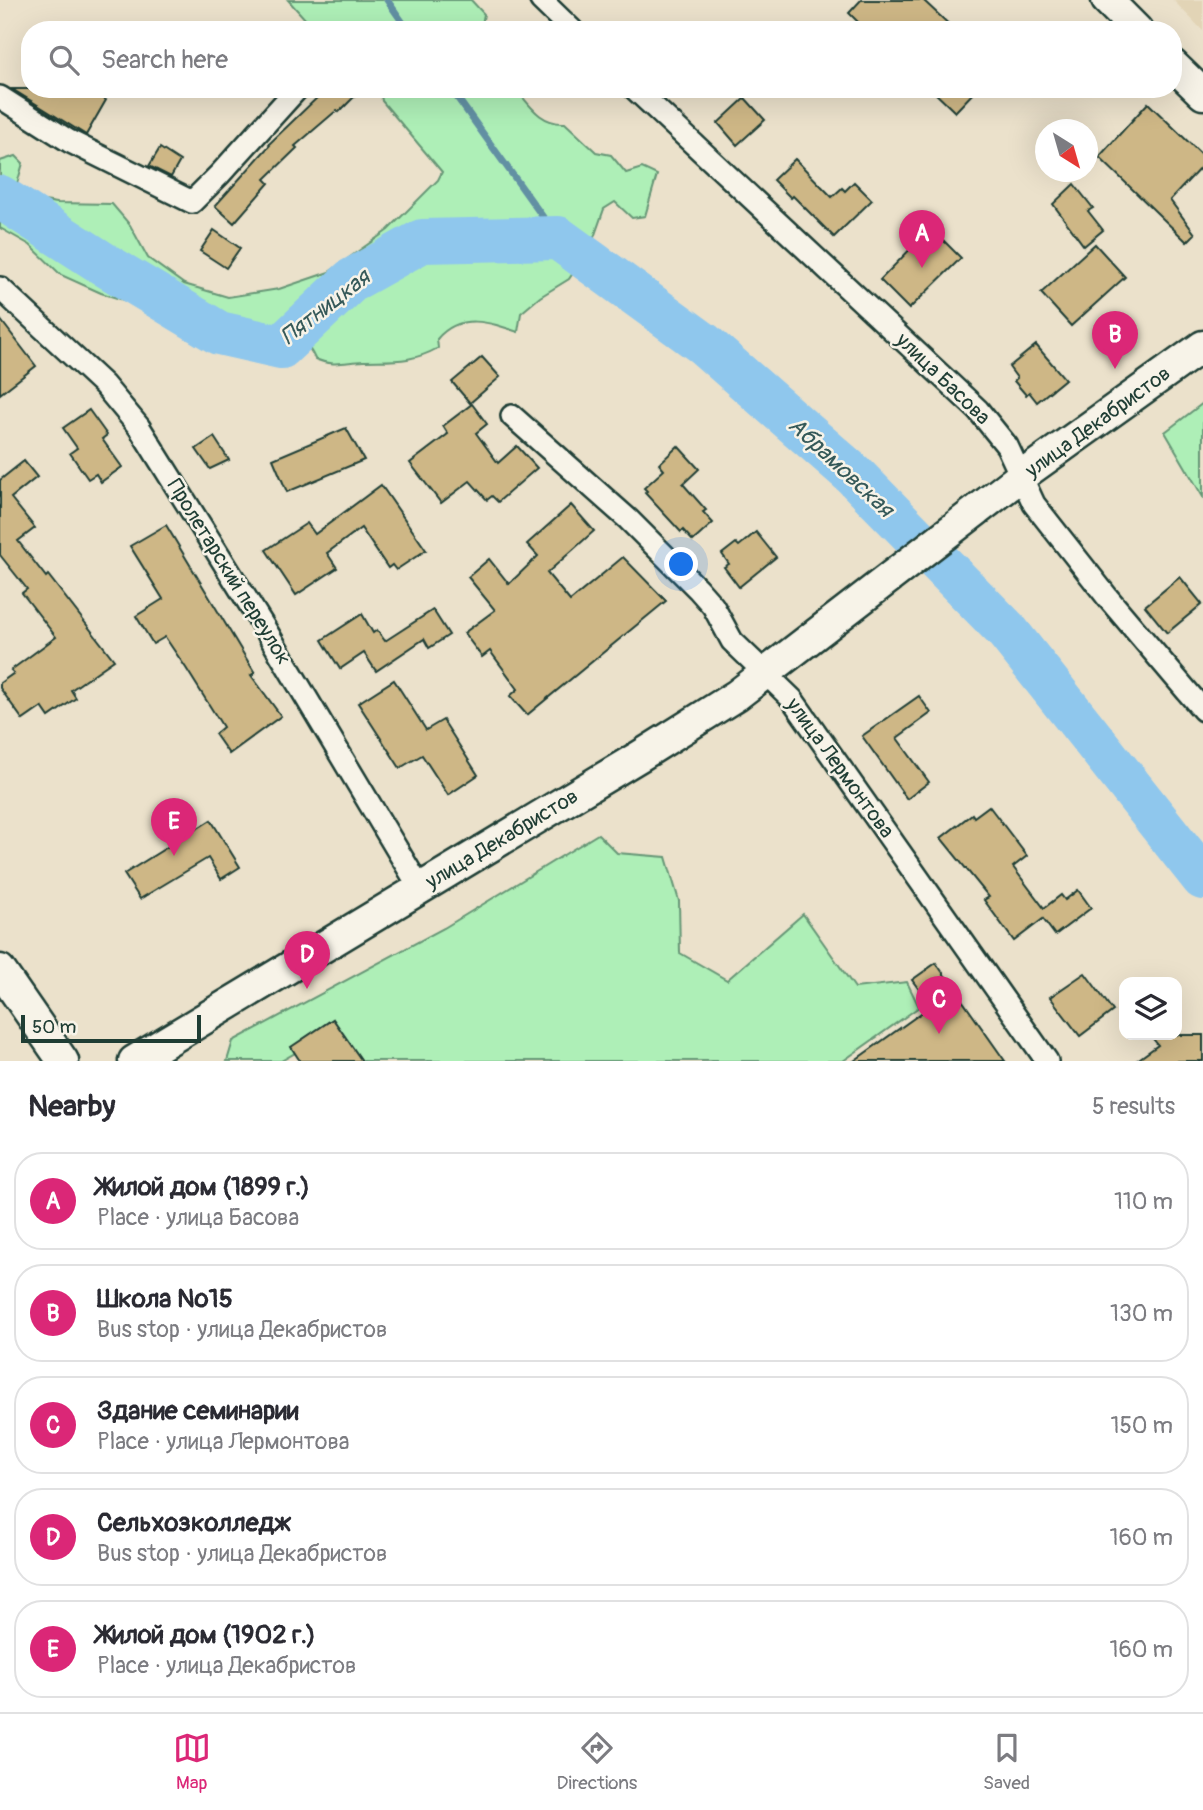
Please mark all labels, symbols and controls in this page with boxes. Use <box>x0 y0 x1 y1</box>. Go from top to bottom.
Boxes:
search box <box>21 21 1182 98</box>
icon: search <box>45 41 83 79</box>
text: Search here <box>101 44 228 76</box>
north arrow <box>1035 119 1098 182</box>
pin: A <box>899 210 945 268</box>
water label: Пятницкая <box>274 262 377 351</box>
pin: B <box>1092 311 1138 369</box>
street label: улица Басова <box>889 326 996 431</box>
street label: улица Декабристов <box>1019 360 1176 484</box>
water label: Абрамовская <box>782 411 901 525</box>
street label: Пролетарский переулок <box>161 474 297 670</box>
your location <box>664 547 698 581</box>
street label: улица Лермонтова <box>779 692 900 844</box>
street label: улица Декабристов <box>420 783 583 896</box>
pin: E <box>151 798 197 856</box>
pin: D <box>284 931 330 989</box>
pin: C <box>916 976 962 1034</box>
map controls <box>1119 977 1182 1040</box>
button: layers <box>1119 977 1182 1040</box>
scale bar <box>21 1012 201 1044</box>
text: 50 m <box>32 1015 76 1039</box>
text: Nearby <box>28 1088 115 1125</box>
text: 5 results <box>1092 1092 1175 1121</box>
text: Жилой дом (1899 г.) <box>97 1171 310 1203</box>
text: A <box>46 1187 60 1216</box>
text: 110 m <box>1114 1187 1173 1216</box>
text: Place · улица Басова <box>97 1203 299 1232</box>
text: Школа №15 <box>97 1283 233 1315</box>
text: B <box>46 1299 60 1328</box>
text: 130 m <box>1110 1299 1173 1328</box>
text: Bus stop · улица Декабристов <box>97 1315 387 1344</box>
text: Здание семинарии <box>97 1395 299 1427</box>
text: C <box>46 1411 60 1440</box>
text: 150 m <box>1110 1411 1173 1440</box>
text: Place · улица Лермонтова <box>97 1427 349 1456</box>
text: Сельхозколледж <box>97 1507 291 1539</box>
text: D <box>46 1523 60 1552</box>
text: 160 m <box>1109 1523 1173 1552</box>
text: Bus stop · улица Декабристов <box>97 1539 387 1568</box>
text: Жилой дом (1902 г.) <box>97 1619 316 1651</box>
text: E <box>47 1635 59 1664</box>
text: 160 m <box>1109 1635 1173 1664</box>
text: Place · улица Декабристов <box>97 1651 356 1680</box>
tab: Map <box>173 1729 211 1795</box>
tab: Directions <box>557 1729 637 1795</box>
tab: Saved <box>983 1729 1030 1795</box>

